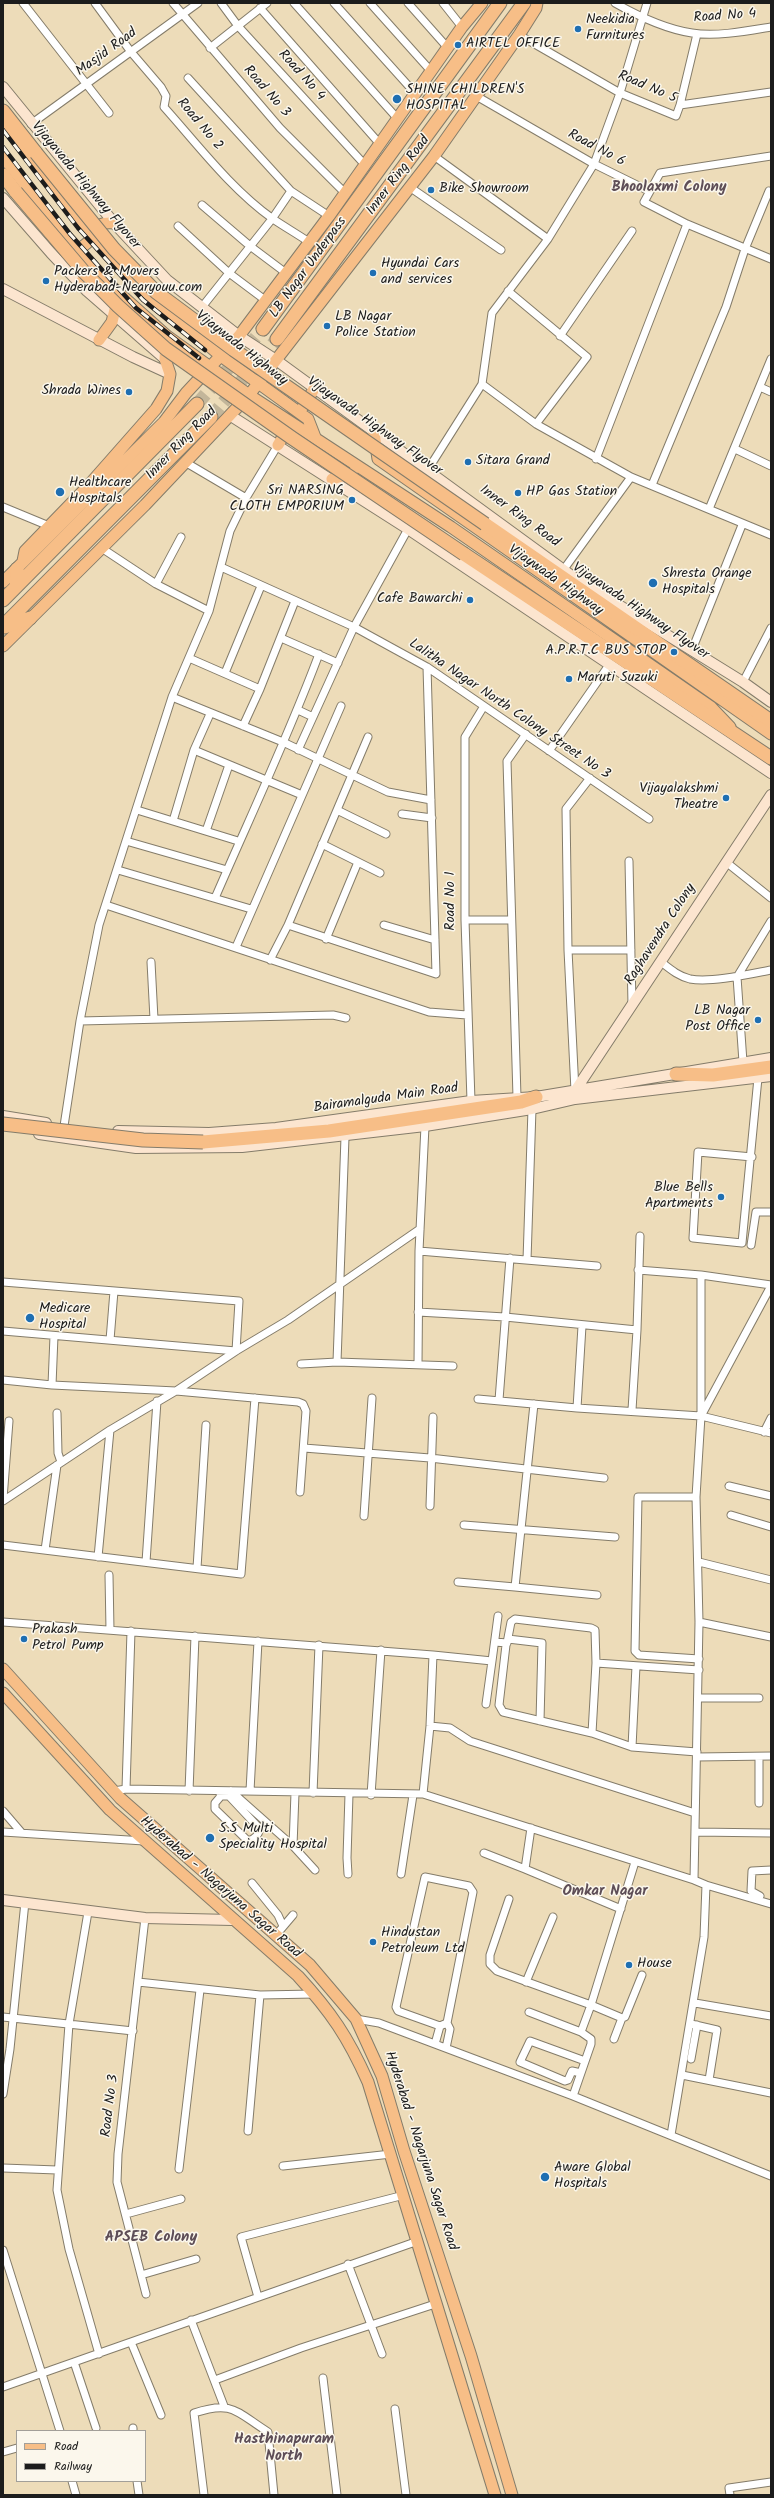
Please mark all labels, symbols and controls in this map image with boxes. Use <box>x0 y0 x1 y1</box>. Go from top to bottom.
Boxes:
street label: Road No 4 <box>693 6 757 28</box>
place label: Neekidia Furnitures <box>586 13 645 46</box>
marker: Neekidia Furnitures <box>573 24 583 34</box>
street label: Masjid Road <box>73 25 141 81</box>
place label: AIRTEL OFFICE <box>466 37 560 53</box>
marker: AIRTEL OFFICE <box>453 40 463 50</box>
street label: Road No 4 <box>274 47 328 105</box>
street label: Road No 3 <box>239 63 293 121</box>
street label: Road No 5 <box>615 68 679 108</box>
place label: SHINE CHILDREN'S HOSPITAL <box>406 83 525 116</box>
marker: SHINE CHILDREN'S HOSPITAL <box>391 93 403 105</box>
street label: Road No 2 <box>172 95 226 155</box>
street label: Vijayavada Highway Flyover <box>27 119 143 253</box>
street label: Road No 6 <box>564 127 628 171</box>
street label: Inner Ring Road <box>364 133 434 219</box>
district label: Bhoolaxmi Colony <box>611 179 727 197</box>
place label: Bike Showroom <box>439 182 529 198</box>
marker: Bike Showroom <box>426 185 436 195</box>
street label: LB Nagar Underpass <box>267 214 351 322</box>
place label: Hyundai Cars and services <box>381 257 459 290</box>
place label: Packers & Movers Hyderabad-Nearyouu.com <box>54 265 202 298</box>
marker: Hyundai Cars and services <box>368 268 378 278</box>
marker: Packers & Movers Hyderabad-Nearyouu.com <box>41 276 51 286</box>
street label: Vijaywada Highway <box>192 308 290 390</box>
place label: LB Nagar Police Station <box>335 310 416 342</box>
marker: LB Nagar Police Station <box>322 321 332 331</box>
street label: Vijayavada Highway Flyover <box>303 374 445 480</box>
place label: Shrada Wines <box>42 384 121 400</box>
marker: Shrada Wines <box>124 387 134 397</box>
street label: Inner Ring Road <box>143 404 221 484</box>
place label: Sitara Grand <box>476 454 550 470</box>
marker: Sitara Grand <box>463 457 473 467</box>
place label: Healthcare Hospitals <box>69 476 131 508</box>
street label: Inner Ring Road <box>476 482 562 552</box>
place label: Sri NARSING CLOTH EMPORIUM <box>230 484 344 516</box>
place label: HP Gas Station <box>526 485 617 501</box>
marker: Healthcare Hospitals <box>54 486 66 498</box>
marker: HP Gas Station <box>513 488 523 498</box>
marker: Sri NARSING CLOTH EMPORIUM <box>347 495 357 505</box>
street label: Vijaywada Highway <box>504 542 606 620</box>
street label: Vijayavada Highway Flyover <box>568 560 712 664</box>
place label: Shresta Orange Hospitals <box>662 567 752 600</box>
marker: Shresta Orange Hospitals <box>647 577 659 589</box>
place label: Cafe Bawarchi <box>377 592 462 608</box>
marker: Cafe Bawarchi <box>465 595 475 605</box>
street label: Lalitha Nagar North Colony Street No 3 <box>405 636 613 784</box>
place label: A.P.R.T.C BUS STOP <box>546 644 666 660</box>
marker: A.P.R.T.C BUS STOP <box>669 647 679 657</box>
place label: Maruti Suzuki <box>577 671 657 687</box>
marker: Maruti Suzuki <box>564 674 574 684</box>
place label: Vijayalakshmi Theatre <box>639 782 718 814</box>
marker: Vijayalakshmi Theatre <box>721 793 731 803</box>
street label: Road No 1 <box>444 871 460 931</box>
street label: Raghavendra Colony <box>622 881 700 989</box>
place label: LB Nagar Post Office <box>685 1004 750 1036</box>
marker: LB Nagar Post Office <box>753 1015 763 1025</box>
street label: Bairamalguda Main Road <box>313 1081 459 1117</box>
place label: Blue Bells Apartments <box>645 1181 713 1214</box>
marker: Blue Bells Apartments <box>716 1192 726 1202</box>
place label: Medicare Hospital <box>39 1302 90 1334</box>
marker: Medicare Hospital <box>24 1312 36 1324</box>
place label: Prakash Petrol Pump <box>32 1623 104 1656</box>
marker: Prakash Petrol Pump <box>19 1634 29 1644</box>
street label: Hyderabad - Nagarjuna Sagar Road <box>136 1813 304 1963</box>
place label: S.S Multi Speciality Hospital <box>219 1822 327 1854</box>
marker: S.S Multi Speciality Hospital <box>204 1832 216 1844</box>
district label: Omkar Nagar <box>562 1883 648 1901</box>
place label: Hindustan Petroleum Ltd <box>381 1926 465 1958</box>
marker: Hindustan Petroleum Ltd <box>368 1937 378 1947</box>
place label: House <box>637 1957 672 1973</box>
marker: House <box>624 1960 634 1970</box>
street label: Hyderabad - Nagarjuna Sagar Road <box>380 2049 460 2253</box>
street label: Road No 3 <box>99 2074 123 2138</box>
place label: Aware Global Hospitals <box>554 2161 631 2194</box>
marker: Aware Global Hospitals <box>539 2171 551 2183</box>
district label: APSEB Colony <box>105 2229 197 2247</box>
legend <box>16 2430 146 2482</box>
district label: Hasthinapuram North <box>234 2431 334 2466</box>
text: Road <box>54 2437 78 2456</box>
text: Railway <box>54 2457 92 2476</box>

